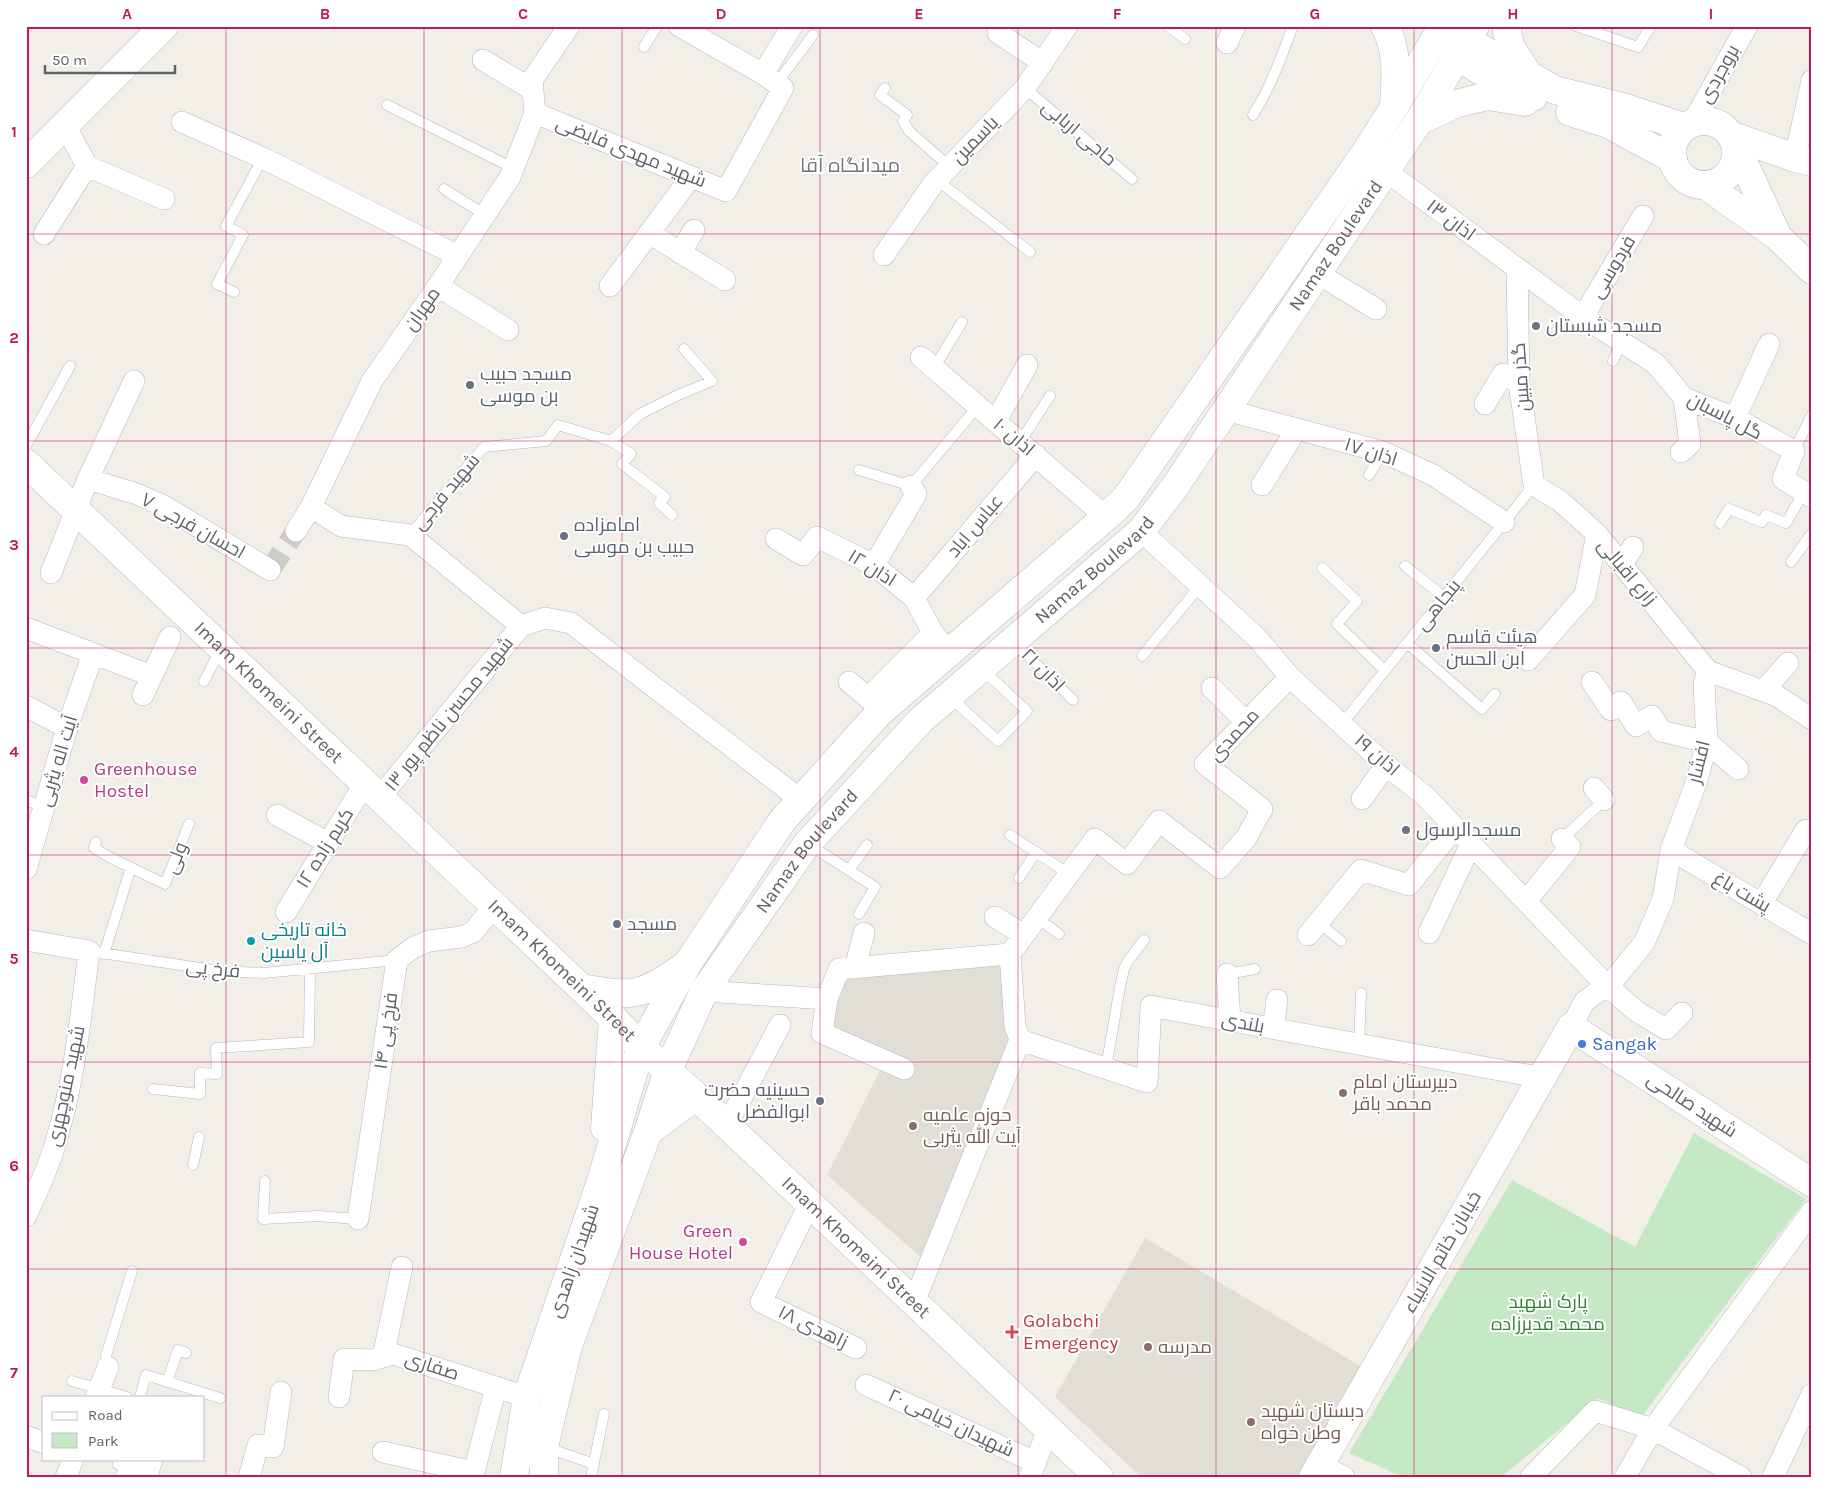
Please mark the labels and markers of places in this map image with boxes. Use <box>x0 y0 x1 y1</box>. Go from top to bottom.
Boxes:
place label: مسجد شبستان <box>1546 315 1662 337</box>
marker: مسجد شبستان <box>1530 320 1542 332</box>
place label: مسجد حبیب بن موسی <box>480 363 572 407</box>
marker: مسجد حبیب بن موسی <box>464 379 476 391</box>
place label: امامزاده حبیب بن موسی <box>574 514 694 558</box>
marker: امامزاده حبیب بن موسی <box>558 530 570 542</box>
place label: هیئت قاسم ابن الحسن <box>1446 626 1538 670</box>
marker: هیئت قاسم ابن الحسن <box>1430 642 1442 654</box>
place label: Greenhouse Hostel <box>94 758 197 802</box>
marker: Greenhouse Hostel <box>78 774 90 786</box>
place label: مسجدالرسول <box>1416 819 1522 841</box>
marker: مسجدالرسول <box>1400 824 1412 836</box>
place label: مسجد <box>627 913 677 935</box>
marker: مسجد <box>611 918 623 930</box>
place label: خانه تاریخی آل یاسین <box>261 919 347 963</box>
marker: خانه تاریخی آل یاسین <box>245 935 257 947</box>
place label: Sangak <box>1592 1033 1658 1055</box>
marker: Sangak <box>1576 1038 1588 1050</box>
place label: دبیرستان امام محمد باقر <box>1352 1071 1457 1115</box>
place label: حسینیه حضرت ابوالفضل <box>704 1079 810 1123</box>
marker: دبیرستان امام محمد باقر <box>1337 1087 1349 1099</box>
marker: حسینیه حضرت ابوالفضل <box>814 1095 826 1107</box>
place label: حوزه علمیه آیت الله یثربی <box>923 1104 1021 1148</box>
marker: حوزه علمیه آیت الله یثربی <box>907 1120 919 1132</box>
place label: Green House Hotel <box>629 1220 733 1264</box>
marker: Green House Hotel <box>737 1236 749 1248</box>
place label: Golabchi Emergency <box>1023 1310 1119 1354</box>
marker: Golabchi Emergency <box>1005 1325 1019 1339</box>
place label: مدرسه <box>1158 1336 1212 1358</box>
marker: مدرسه <box>1142 1341 1154 1353</box>
place label: دبستان شهید وطن خواه <box>1261 1400 1364 1444</box>
marker: دبستان شهید وطن خواه <box>1245 1416 1257 1428</box>

